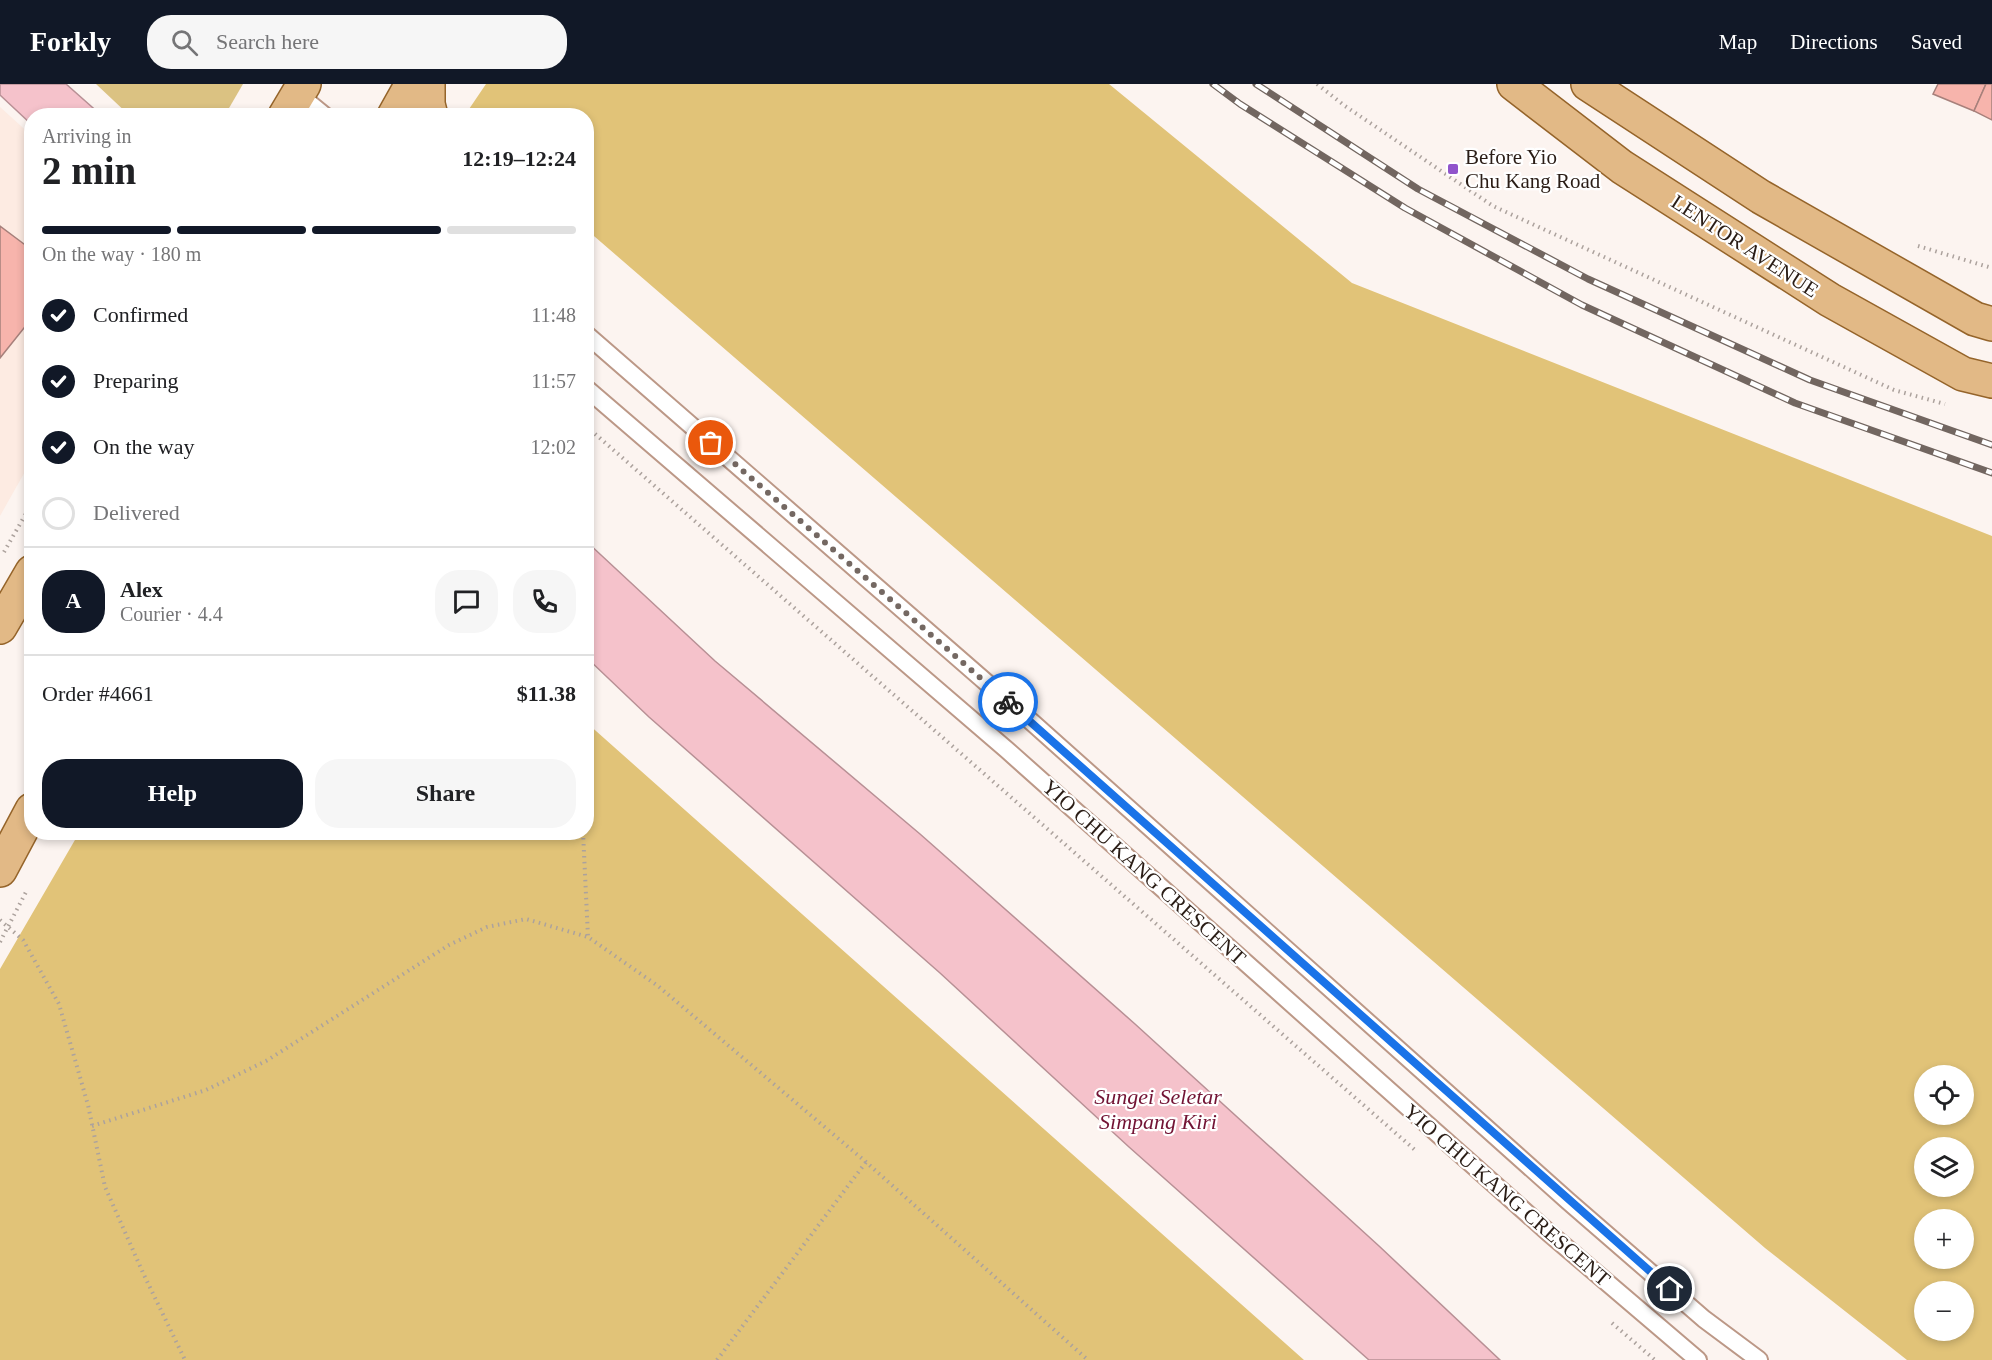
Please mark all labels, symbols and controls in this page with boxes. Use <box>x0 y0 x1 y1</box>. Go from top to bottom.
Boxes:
search box <box>147 15 567 69</box>
text: Forkly <box>30 26 111 57</box>
icon: search <box>168 26 201 59</box>
text: Search here <box>216 29 319 54</box>
text: Map <box>1719 30 1757 54</box>
text: Directions <box>1790 30 1878 54</box>
text: Saved <box>1911 30 1962 54</box>
text: Arriving in <box>42 125 131 147</box>
place label: Before Yio Chu Kang Road <box>1465 145 1601 193</box>
text: 12:19–12:24 <box>462 146 576 171</box>
text: 2 min <box>42 149 136 192</box>
marker: Before Yio Chu Kang Road <box>1446 162 1460 176</box>
street label: LENTOR AVENUE <box>1667 190 1823 302</box>
text: On the way · 180 m <box>42 243 201 265</box>
icon: check <box>42 299 75 332</box>
text: Confirmed <box>93 302 188 327</box>
text: 11:48 <box>531 304 576 326</box>
icon: check <box>42 365 75 398</box>
text: Preparing <box>93 368 179 393</box>
text: 11:57 <box>531 370 576 392</box>
pin <box>685 417 736 468</box>
icon: bag <box>694 426 727 459</box>
icon: check <box>42 431 75 464</box>
text: On the way <box>93 434 194 459</box>
text: 12:02 <box>530 436 576 458</box>
text: Delivered <box>93 500 180 525</box>
button: chat <box>435 570 498 633</box>
button: phone <box>513 570 576 633</box>
text: Alex <box>120 577 163 602</box>
text: A <box>66 588 81 613</box>
text: Courier · 4.4 <box>120 603 223 625</box>
courier <box>978 672 1038 732</box>
text: Order #4661 <box>42 681 154 706</box>
text: $11.38 <box>517 681 576 706</box>
icon: bike <box>992 686 1025 719</box>
button: Help <box>42 759 303 828</box>
button: Share <box>315 759 576 828</box>
street label: YIO CHU KANG CRESCENT <box>1037 774 1251 970</box>
map controls <box>1914 1065 1974 1341</box>
button: locate <box>1914 1065 1974 1125</box>
water label: Sungei Seletar Simpang Kiri <box>1094 1084 1222 1134</box>
street label: YIO CHU KANG CRESCENT <box>1399 1099 1615 1291</box>
button: layers <box>1914 1137 1974 1197</box>
button: + <box>1914 1209 1974 1269</box>
pin <box>1644 1263 1695 1314</box>
icon: home <box>1653 1272 1686 1305</box>
button: − <box>1914 1281 1974 1341</box>

